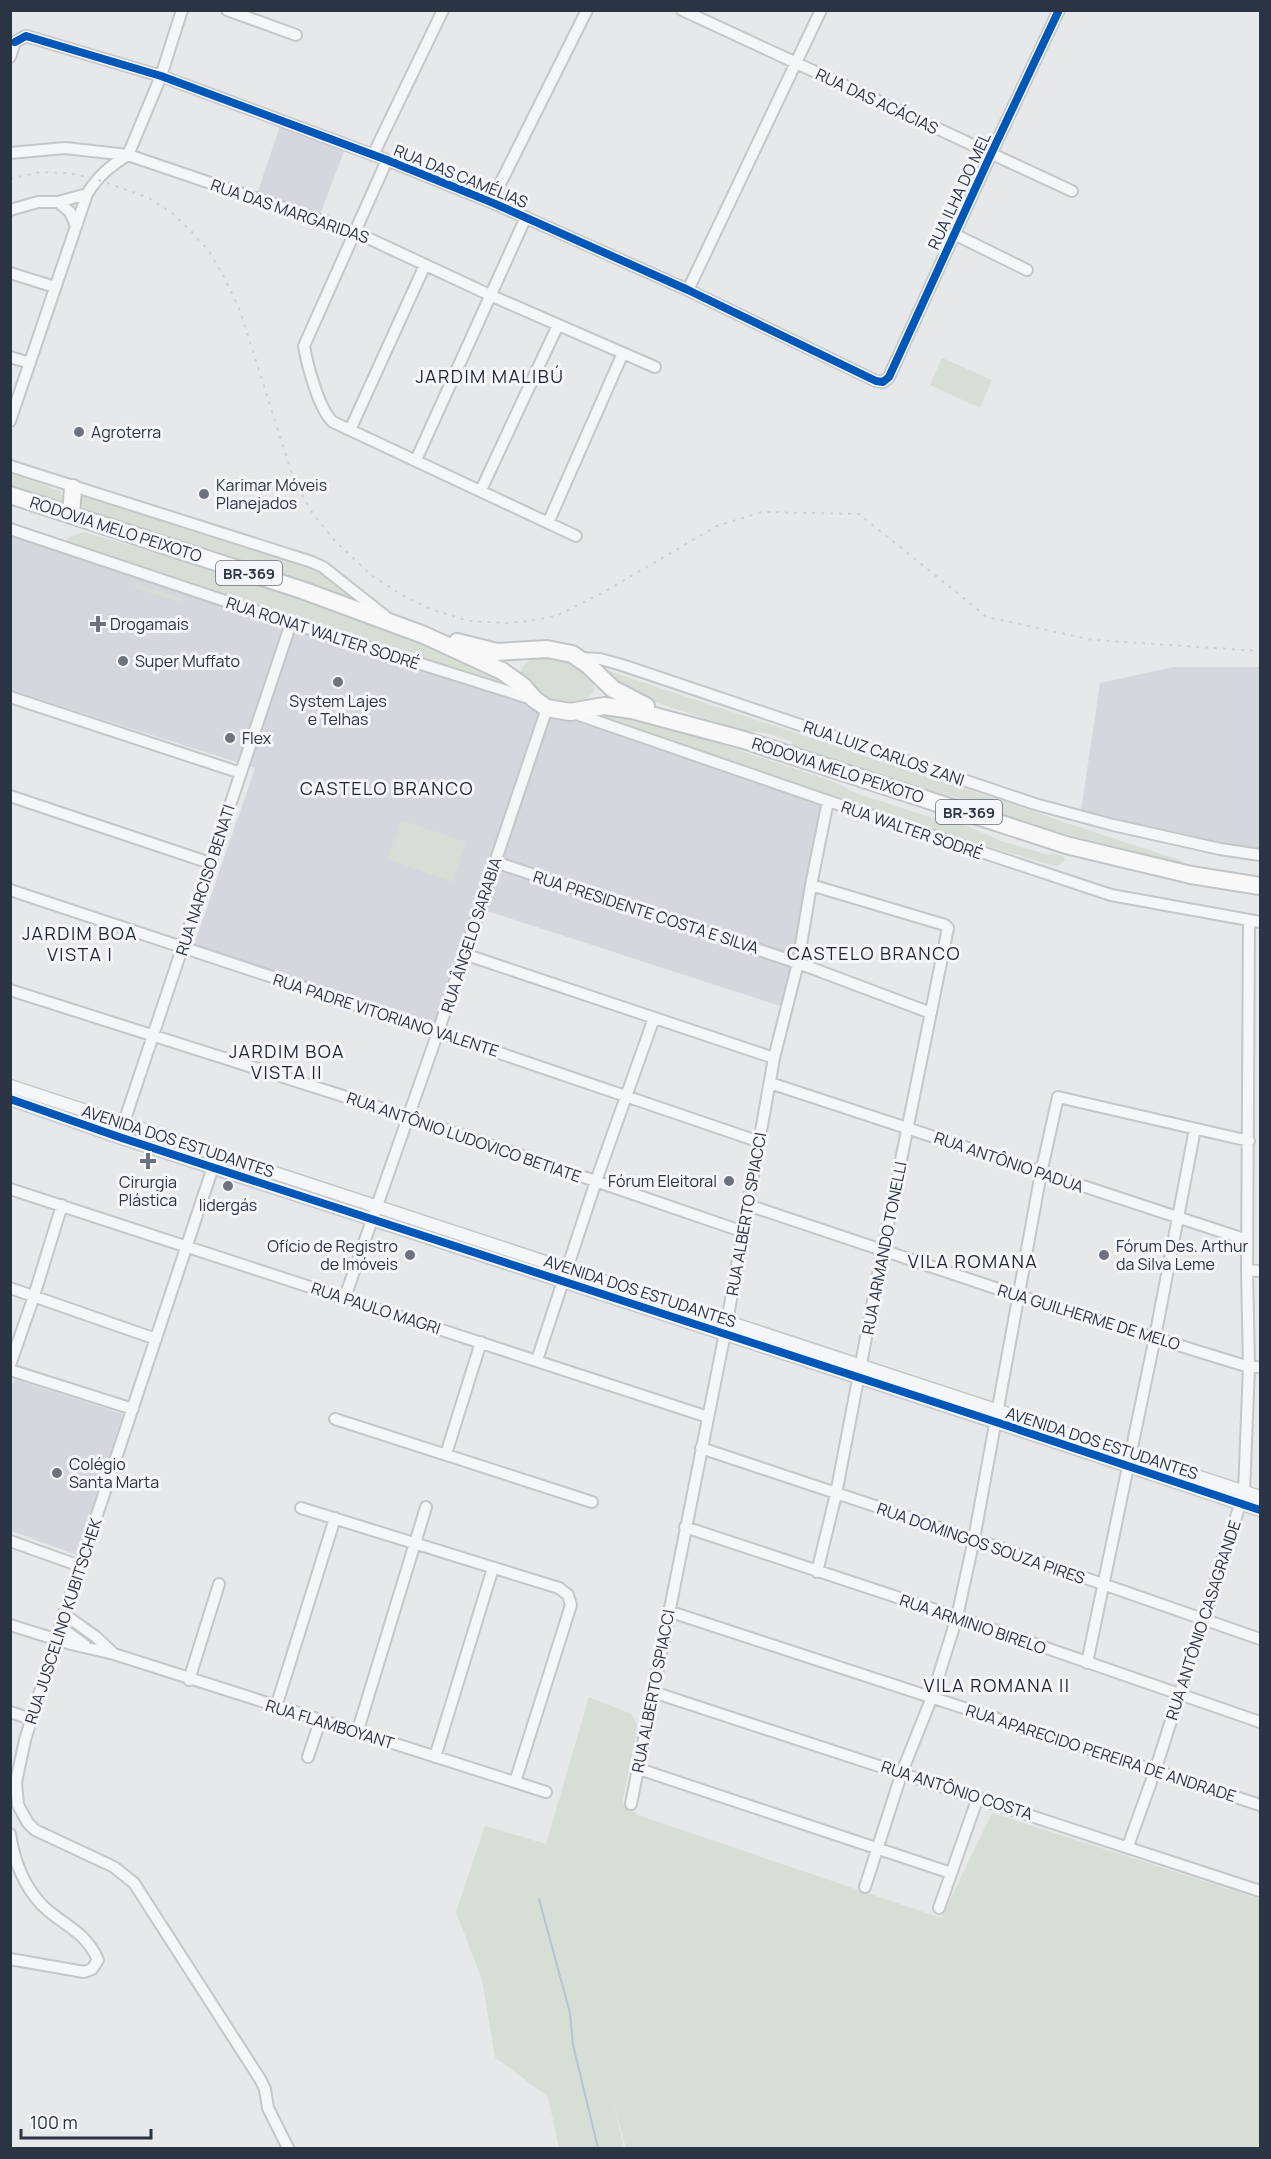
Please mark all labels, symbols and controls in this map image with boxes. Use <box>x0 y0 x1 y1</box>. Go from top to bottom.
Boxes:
street label: RUA DAS ACÁCIAS <box>812 63 942 139</box>
street label: RUA ILHA DO MEL <box>922 129 996 253</box>
street label: RUA DAS CAMÉLIAS <box>391 139 531 213</box>
street label: RUA DAS MARGARIDAS <box>208 174 372 248</box>
district label: JARDIM MALIBÚ <box>416 364 564 388</box>
place label: Agroterra <box>91 421 161 443</box>
marker: Agroterra <box>72 425 86 439</box>
place label: Karimar Móveis Planejados <box>216 474 327 514</box>
marker: Karimar Móveis Planejados <box>197 487 211 501</box>
street label: RODOVIA MELO PEIXOTO <box>27 491 205 567</box>
road number: BR-369 <box>216 561 282 585</box>
street label: RUA RONAT WALTER SODRÉ <box>223 591 423 675</box>
place label: Drogamais <box>110 613 189 635</box>
marker: Drogamais <box>91 617 105 631</box>
place label: Super Muffato <box>135 650 240 672</box>
marker: Super Muffato <box>116 654 130 668</box>
marker: System Lajes e Telhas <box>331 675 345 689</box>
place label: System Lajes e Telhas <box>289 690 387 730</box>
street label: RUA LUIZ CARLOS ZANI <box>801 715 967 791</box>
place label: Flex <box>242 727 272 749</box>
marker: Flex <box>223 731 237 745</box>
street label: RODOVIA MELO PEIXOTO <box>749 732 927 808</box>
district label: CASTELO BRANCO <box>300 776 474 800</box>
street label: RUA WALTER SODRÉ <box>838 795 986 865</box>
road number: BR-369 <box>936 800 1002 824</box>
street label: RUA NARCISO BENATI <box>170 802 240 958</box>
street label: RUA ÂNGELO SARABIA <box>435 854 507 1016</box>
street label: RUA PRESIDENTE COSTA E SILVA <box>530 865 762 959</box>
district label: JARDIM BOA VISTA I <box>22 921 138 966</box>
district label: CASTELO BRANCO <box>787 941 961 965</box>
street label: RUA PADRE VITORIANO VALENTE <box>270 968 502 1062</box>
district label: JARDIM BOA VISTA II <box>229 1039 345 1084</box>
street label: RUA ANTÔNIO LUDOVICO BETIATE <box>344 1086 584 1188</box>
street label: AVENIDA DOS ESTUDANTES <box>79 1100 277 1182</box>
street label: RUA ANTÔNIO PADUA <box>931 1126 1087 1198</box>
street label: RUA ALBERTO SPIACCI <box>721 1131 771 1297</box>
marker: Cirurgia Plástica <box>139 1152 157 1170</box>
street label: RUA ARMANDO TONELLI <box>856 1160 912 1336</box>
place label: Fórum Eleitoral <box>608 1170 717 1192</box>
place label: Cirurgia Plástica <box>119 1171 177 1211</box>
marker: Fórum Eleitoral <box>722 1174 736 1188</box>
marker: lidergás <box>221 1179 235 1193</box>
place label: lidergás <box>199 1194 257 1216</box>
place label: Ofício de Registro de Imóveis <box>267 1235 398 1275</box>
place label: Fórum Des. Arthur da Silva Leme <box>1116 1235 1248 1275</box>
marker: Ofício de Registro de Imóveis <box>403 1248 417 1262</box>
marker: Fórum Des. Arthur da Silva Leme <box>1097 1248 1111 1262</box>
district label: VILA ROMANA <box>908 1249 1038 1273</box>
street label: AVENIDA DOS ESTUDANTES <box>541 1250 739 1332</box>
street label: RUA PAULO MAGRI <box>308 1277 444 1339</box>
street label: RUA GUILHERME DE MELO <box>995 1279 1183 1355</box>
street label: AVENIDA DOS ESTUDANTES <box>1003 1402 1201 1484</box>
place label: Colégio Santa Marta <box>69 1453 159 1493</box>
marker: Colégio Santa Marta <box>50 1466 64 1480</box>
street label: RUA DOMINGOS SOUZA PIRES <box>874 1497 1088 1589</box>
street label: RUA JUSCELINO KUBITSCHEK <box>19 1515 107 1727</box>
street label: RUA ANTÔNIO CASAGRANDE <box>1160 1517 1246 1723</box>
street label: RUA ARMINIO BIRELO <box>897 1589 1049 1659</box>
street label: RUA ALBERTO SPIACCI <box>626 1608 680 1774</box>
district label: VILA ROMANA II <box>924 1673 1070 1697</box>
street label: RUA FLAMBOYANT <box>263 1694 397 1754</box>
street label: RUA APARECIDO PEREIRA DE ANDRADE <box>963 1699 1239 1807</box>
street label: RUA ANTÔNIO COSTA <box>878 1755 1036 1825</box>
scale bar <box>21 2102 152 2140</box>
text: 100 m <box>30 2110 78 2134</box>

